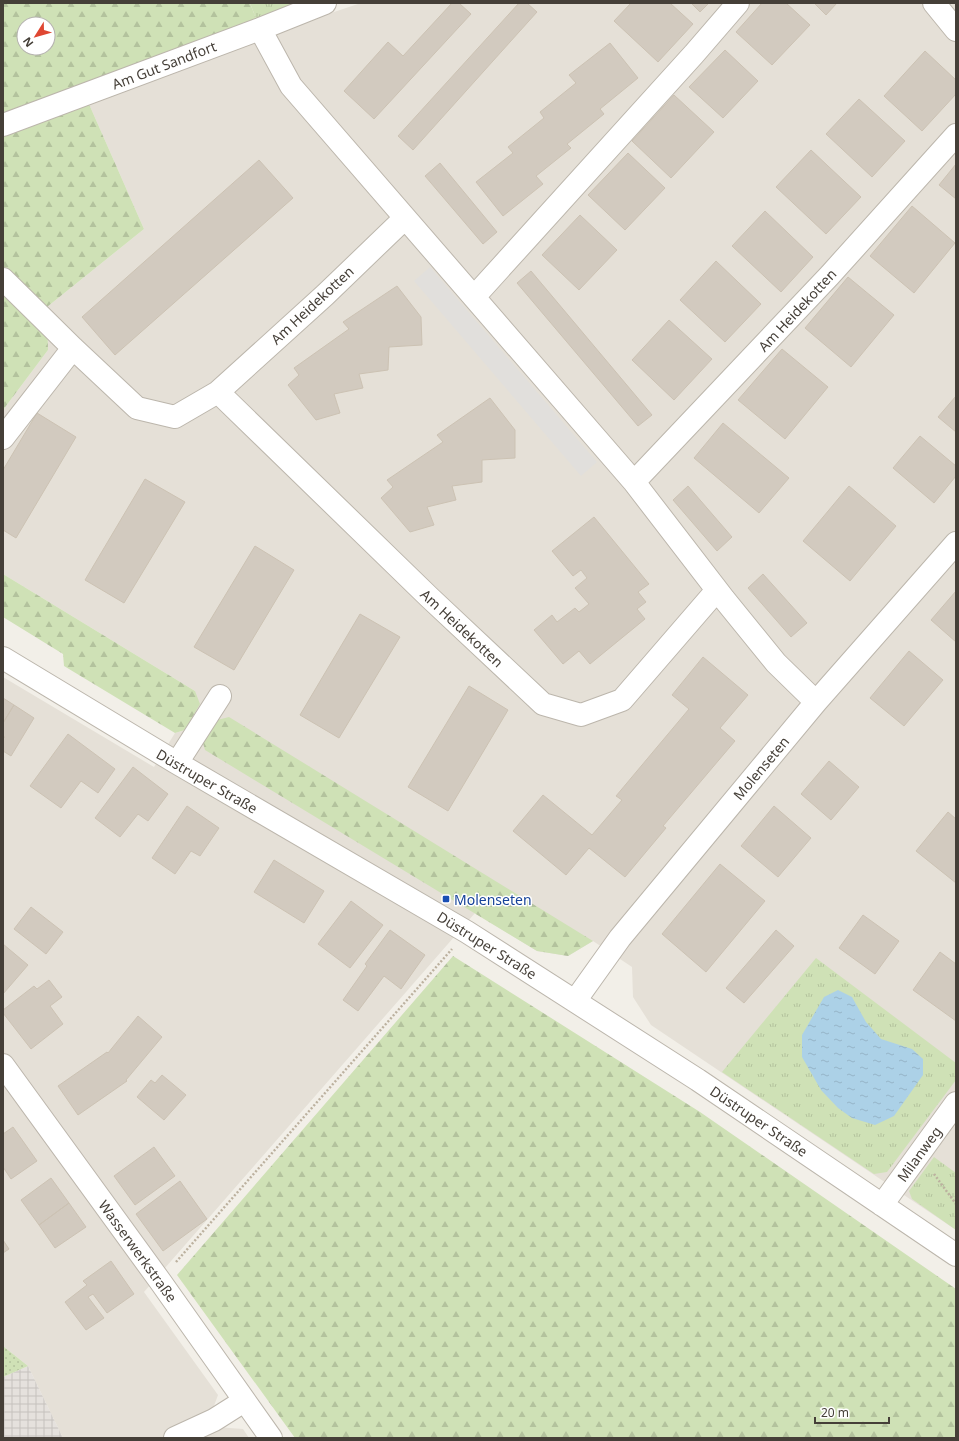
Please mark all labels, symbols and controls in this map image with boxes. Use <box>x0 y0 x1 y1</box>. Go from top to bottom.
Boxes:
north arrow <box>16 16 56 56</box>
text: N <box>19 34 36 50</box>
street label: Am Gut Sandfort <box>109 36 219 94</box>
street label: Am Heidekotten <box>267 262 357 348</box>
street label: Am Heidekotten <box>754 265 840 355</box>
street label: Am Heidekotten <box>417 585 507 671</box>
street label: Molenseten <box>729 732 793 804</box>
street label: Düstruper Straße <box>153 744 261 818</box>
place label: Molenseten <box>454 890 532 909</box>
marker: Molenseten <box>441 894 451 904</box>
street label: Düstruper Straße <box>434 907 540 983</box>
street label: Düstruper Straße <box>707 1081 812 1161</box>
street label: Milanweg <box>893 1123 945 1185</box>
street label: Wasserwerkstraße <box>95 1196 182 1306</box>
scale bar <box>815 1399 889 1425</box>
text: 20 m <box>821 1404 849 1421</box>

